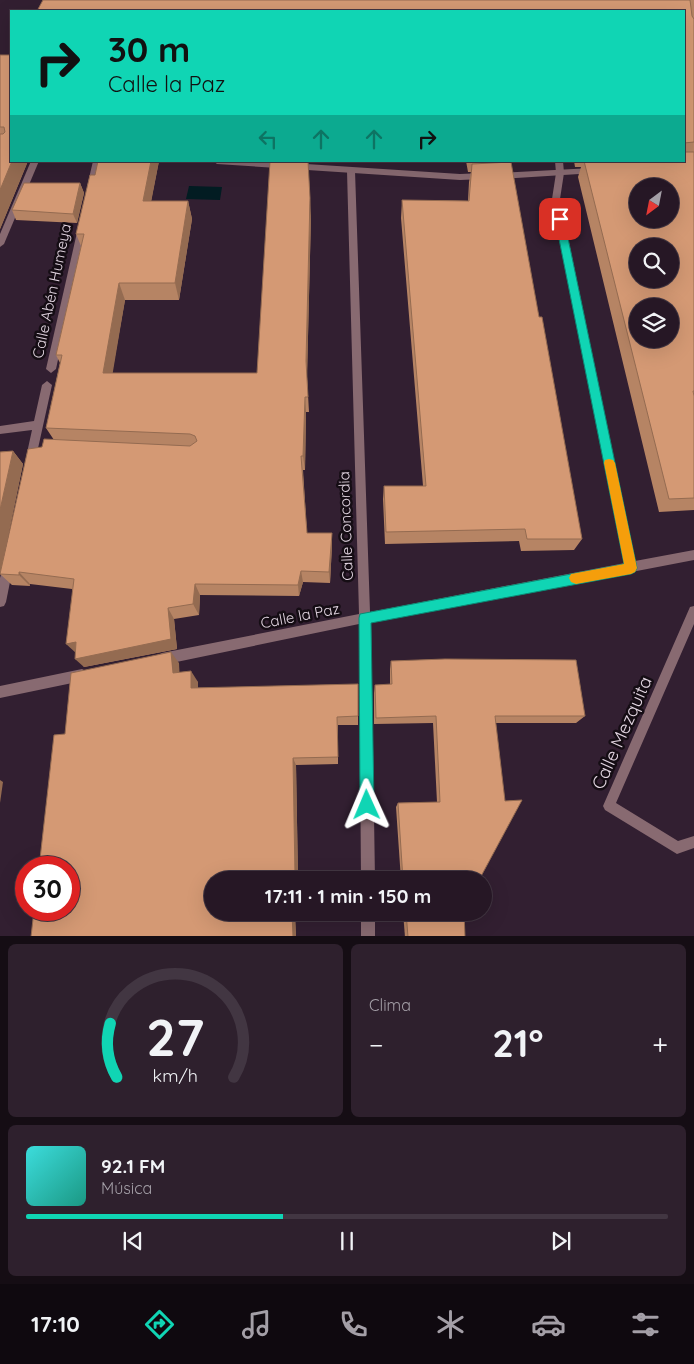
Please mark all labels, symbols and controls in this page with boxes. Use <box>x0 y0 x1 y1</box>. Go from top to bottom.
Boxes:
text: 30 m <box>108 27 190 71</box>
icon: right <box>25 30 90 95</box>
text: Calle la Paz <box>108 70 225 98</box>
icon: left <box>254 125 282 153</box>
icon: ahead <box>307 125 335 153</box>
icon: ahead <box>360 125 388 153</box>
icon: right <box>413 125 441 153</box>
north arrow <box>629 178 679 228</box>
map controls <box>629 178 679 348</box>
pin <box>539 198 581 240</box>
icon: arrive <box>546 205 574 233</box>
street label: Calle Abén Humeya <box>28 222 75 360</box>
button: search <box>629 238 679 288</box>
button: layers <box>629 298 679 348</box>
street label: Calle Concordia <box>334 471 357 581</box>
street label: Calle la Paz <box>259 599 341 632</box>
street label: Calle Mezquita <box>586 673 657 793</box>
position arrow <box>340 778 392 830</box>
speed limit sign: 30 <box>15 856 80 921</box>
text: 17:11 · 1 min · 150 m <box>265 884 431 908</box>
text: Clima <box>369 995 411 1015</box>
text: 27 <box>146 1004 205 1069</box>
text: 21° <box>492 1019 544 1067</box>
text: − <box>369 1027 384 1062</box>
text: + <box>652 1027 668 1062</box>
text: km/h <box>153 1064 198 1086</box>
text: 92.1 FM <box>101 1154 165 1178</box>
text: Música <box>101 1178 152 1198</box>
icon: previous <box>119 1227 147 1255</box>
icon: pause <box>333 1227 361 1255</box>
icon: next <box>547 1227 575 1255</box>
icon: directions <box>142 1307 177 1342</box>
icon: music <box>239 1307 274 1342</box>
icon: phone <box>336 1307 371 1342</box>
icon: climate <box>433 1307 468 1342</box>
icon: car <box>531 1307 566 1342</box>
icon: filters <box>628 1307 663 1342</box>
text: 17:10 <box>31 1310 80 1338</box>

